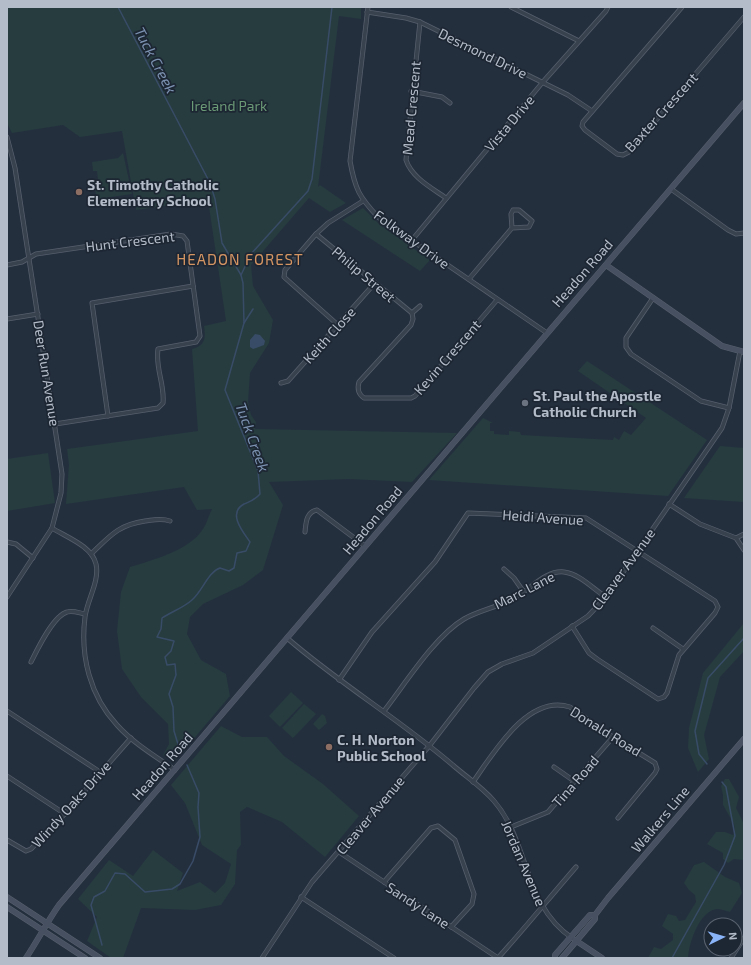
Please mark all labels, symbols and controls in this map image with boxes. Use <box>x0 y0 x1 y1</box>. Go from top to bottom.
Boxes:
water label: Tuck Creek <box>131 24 181 96</box>
street label: Desmond Drive <box>436 24 530 82</box>
street label: Mead Crescent <box>398 60 424 156</box>
street label: Baxter Crescent <box>621 69 701 155</box>
street label: Vista Drive <box>480 91 538 155</box>
park label: Ireland Park <box>191 97 267 114</box>
place label: St. Timothy Catholic Elementary School <box>87 176 219 209</box>
marker: St. Timothy Catholic Elementary School <box>74 187 84 197</box>
street label: Folkway Drive <box>371 206 453 272</box>
street label: Hunt Crescent <box>84 227 176 255</box>
street label: Headon Road <box>548 236 616 310</box>
street label: Philip Street <box>329 243 399 305</box>
district label: HEADON FOREST <box>176 250 304 268</box>
street label: Keith Close <box>299 303 359 367</box>
street label: Kevin Crescent <box>410 316 484 398</box>
street label: Deer Run Avenue <box>30 319 64 427</box>
place label: St. Paul the Apostle Catholic Church <box>533 387 662 420</box>
marker: St. Paul the Apostle Catholic Church <box>520 398 530 408</box>
water label: Tuck Creek <box>232 400 274 474</box>
street label: Headon Road <box>338 482 406 558</box>
street label: Heidi Avenue <box>502 506 584 528</box>
street label: Cleaver Avenue <box>588 525 658 613</box>
street label: Marc Lane <box>491 567 557 613</box>
street label: Donald Road <box>567 702 645 760</box>
street label: Headon Road <box>128 729 196 803</box>
place label: C. H. Norton Public School <box>337 731 426 764</box>
marker: C. H. Norton Public School <box>324 742 334 752</box>
street label: Tina Road <box>548 752 602 810</box>
street label: Windy Oaks Drive <box>28 757 114 851</box>
street label: Cleaver Avenue <box>332 772 408 858</box>
street label: Walkers Line <box>627 782 693 856</box>
street label: Jordan Avenue <box>498 817 550 909</box>
street label: Sandy Lane <box>383 878 453 932</box>
north arrow <box>703 917 743 957</box>
text: N <box>727 932 740 941</box>

